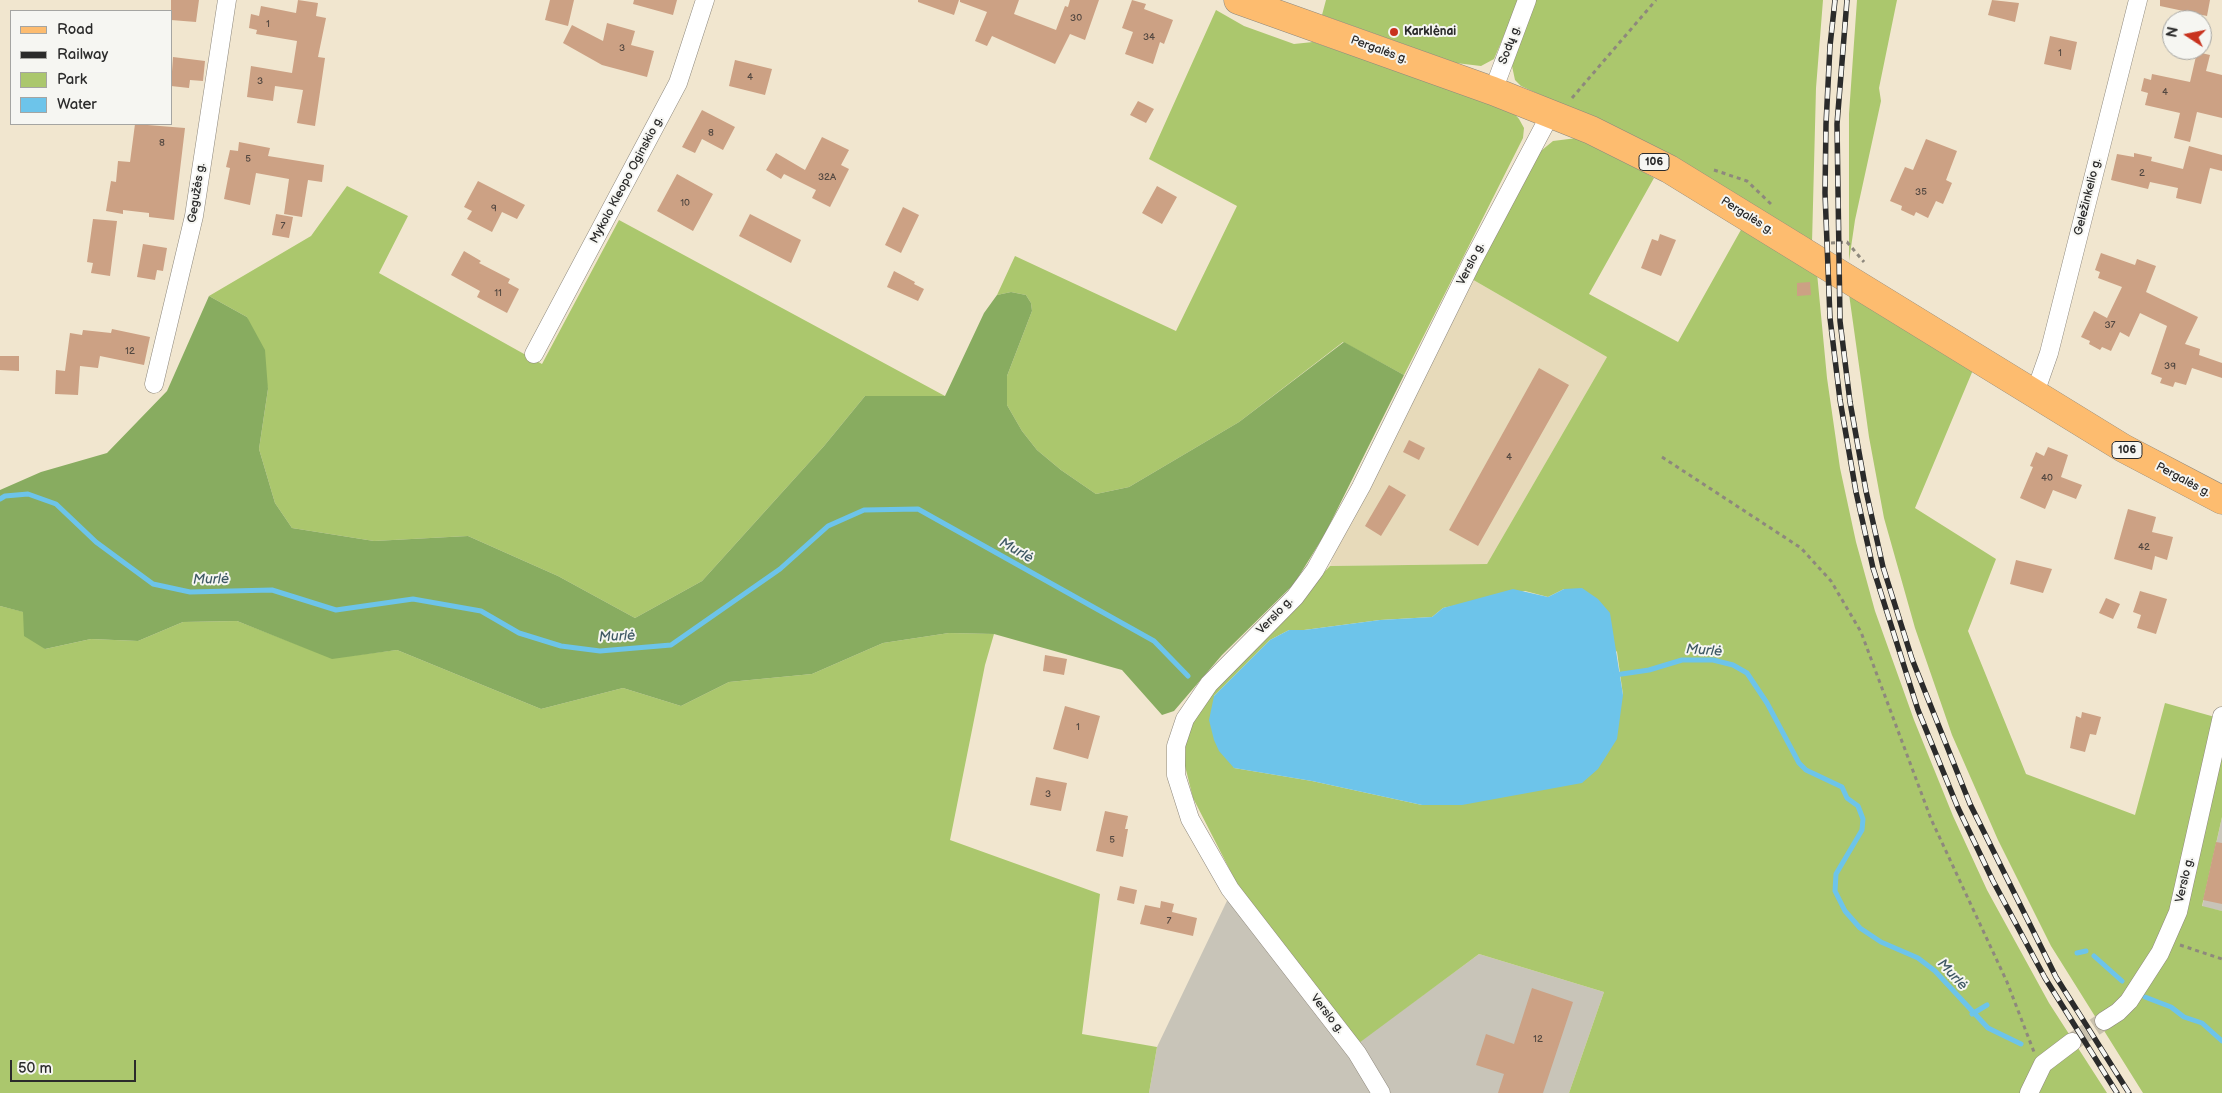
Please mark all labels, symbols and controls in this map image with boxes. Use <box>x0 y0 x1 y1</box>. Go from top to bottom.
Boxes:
legend <box>10 10 172 125</box>
north arrow <box>2162 10 2212 60</box>
house number: 30 <box>1070 12 1082 24</box>
house number: 1 <box>266 18 270 30</box>
text: Road <box>57 20 93 39</box>
street label: Sodų g. <box>1496 24 1524 66</box>
place label: Karklėnai <box>1404 25 1456 39</box>
text: N <box>2163 25 2182 39</box>
marker: Karklėnai <box>1388 26 1400 38</box>
house number: 34 <box>1143 31 1155 43</box>
street label: Pergalės g. <box>1349 33 1409 67</box>
house number: 3 <box>619 42 625 54</box>
text: Railway <box>57 45 108 64</box>
house number: 1 <box>2058 47 2062 59</box>
text: Park <box>57 70 87 89</box>
house number: 4 <box>747 71 753 83</box>
house number: 3 <box>257 75 263 87</box>
house number: 4 <box>2162 86 2168 98</box>
text: Water <box>57 95 97 114</box>
street label: Mykolo Kleopo Oginskio g. <box>587 114 667 246</box>
house number: 8 <box>708 127 714 139</box>
house number: 8 <box>159 137 165 149</box>
house number: 5 <box>245 153 251 165</box>
road number: 106 <box>1639 154 1669 170</box>
street label: Geležinkelio g. <box>2071 157 2105 237</box>
street label: Gegužės g. <box>185 162 209 224</box>
house number: 2 <box>2139 167 2145 179</box>
house number: 32A <box>818 171 836 183</box>
house number: 35 <box>1915 186 1927 198</box>
street label: Pergalės g. <box>1718 194 1776 238</box>
house number: 10 <box>680 197 690 209</box>
house number: 9 <box>491 202 497 214</box>
house number: 7 <box>281 220 285 232</box>
street label: Verslo g. <box>1454 240 1488 288</box>
house number: 11 <box>494 287 502 299</box>
house number: 37 <box>2104 319 2116 331</box>
house number: 12 <box>125 345 135 357</box>
house number: 39 <box>2164 360 2176 372</box>
road number: 106 <box>2112 442 2142 458</box>
house number: 4 <box>1506 451 1512 463</box>
street label: Pergalės g. <box>2153 460 2213 500</box>
house number: 40 <box>2041 472 2053 484</box>
water label: Murlė <box>996 535 1036 567</box>
house number: 42 <box>2138 541 2150 553</box>
water label: Murlė <box>193 571 229 589</box>
street label: Verslo g. <box>1254 595 1296 637</box>
water label: Murlė <box>598 628 636 646</box>
water label: Murlė <box>1685 641 1723 661</box>
house number: 1 <box>1076 721 1080 733</box>
house number: 3 <box>1045 788 1051 800</box>
house number: 5 <box>1109 834 1115 846</box>
street label: Verslo g. <box>2173 856 2197 904</box>
house number: 7 <box>1167 915 1171 927</box>
water label: Murlė <box>1933 956 1971 994</box>
street label: Verslo g. <box>1307 992 1347 1036</box>
house number: 12 <box>1533 1033 1543 1045</box>
scale bar <box>12 1050 139 1082</box>
text: 50 m <box>18 1059 52 1078</box>

